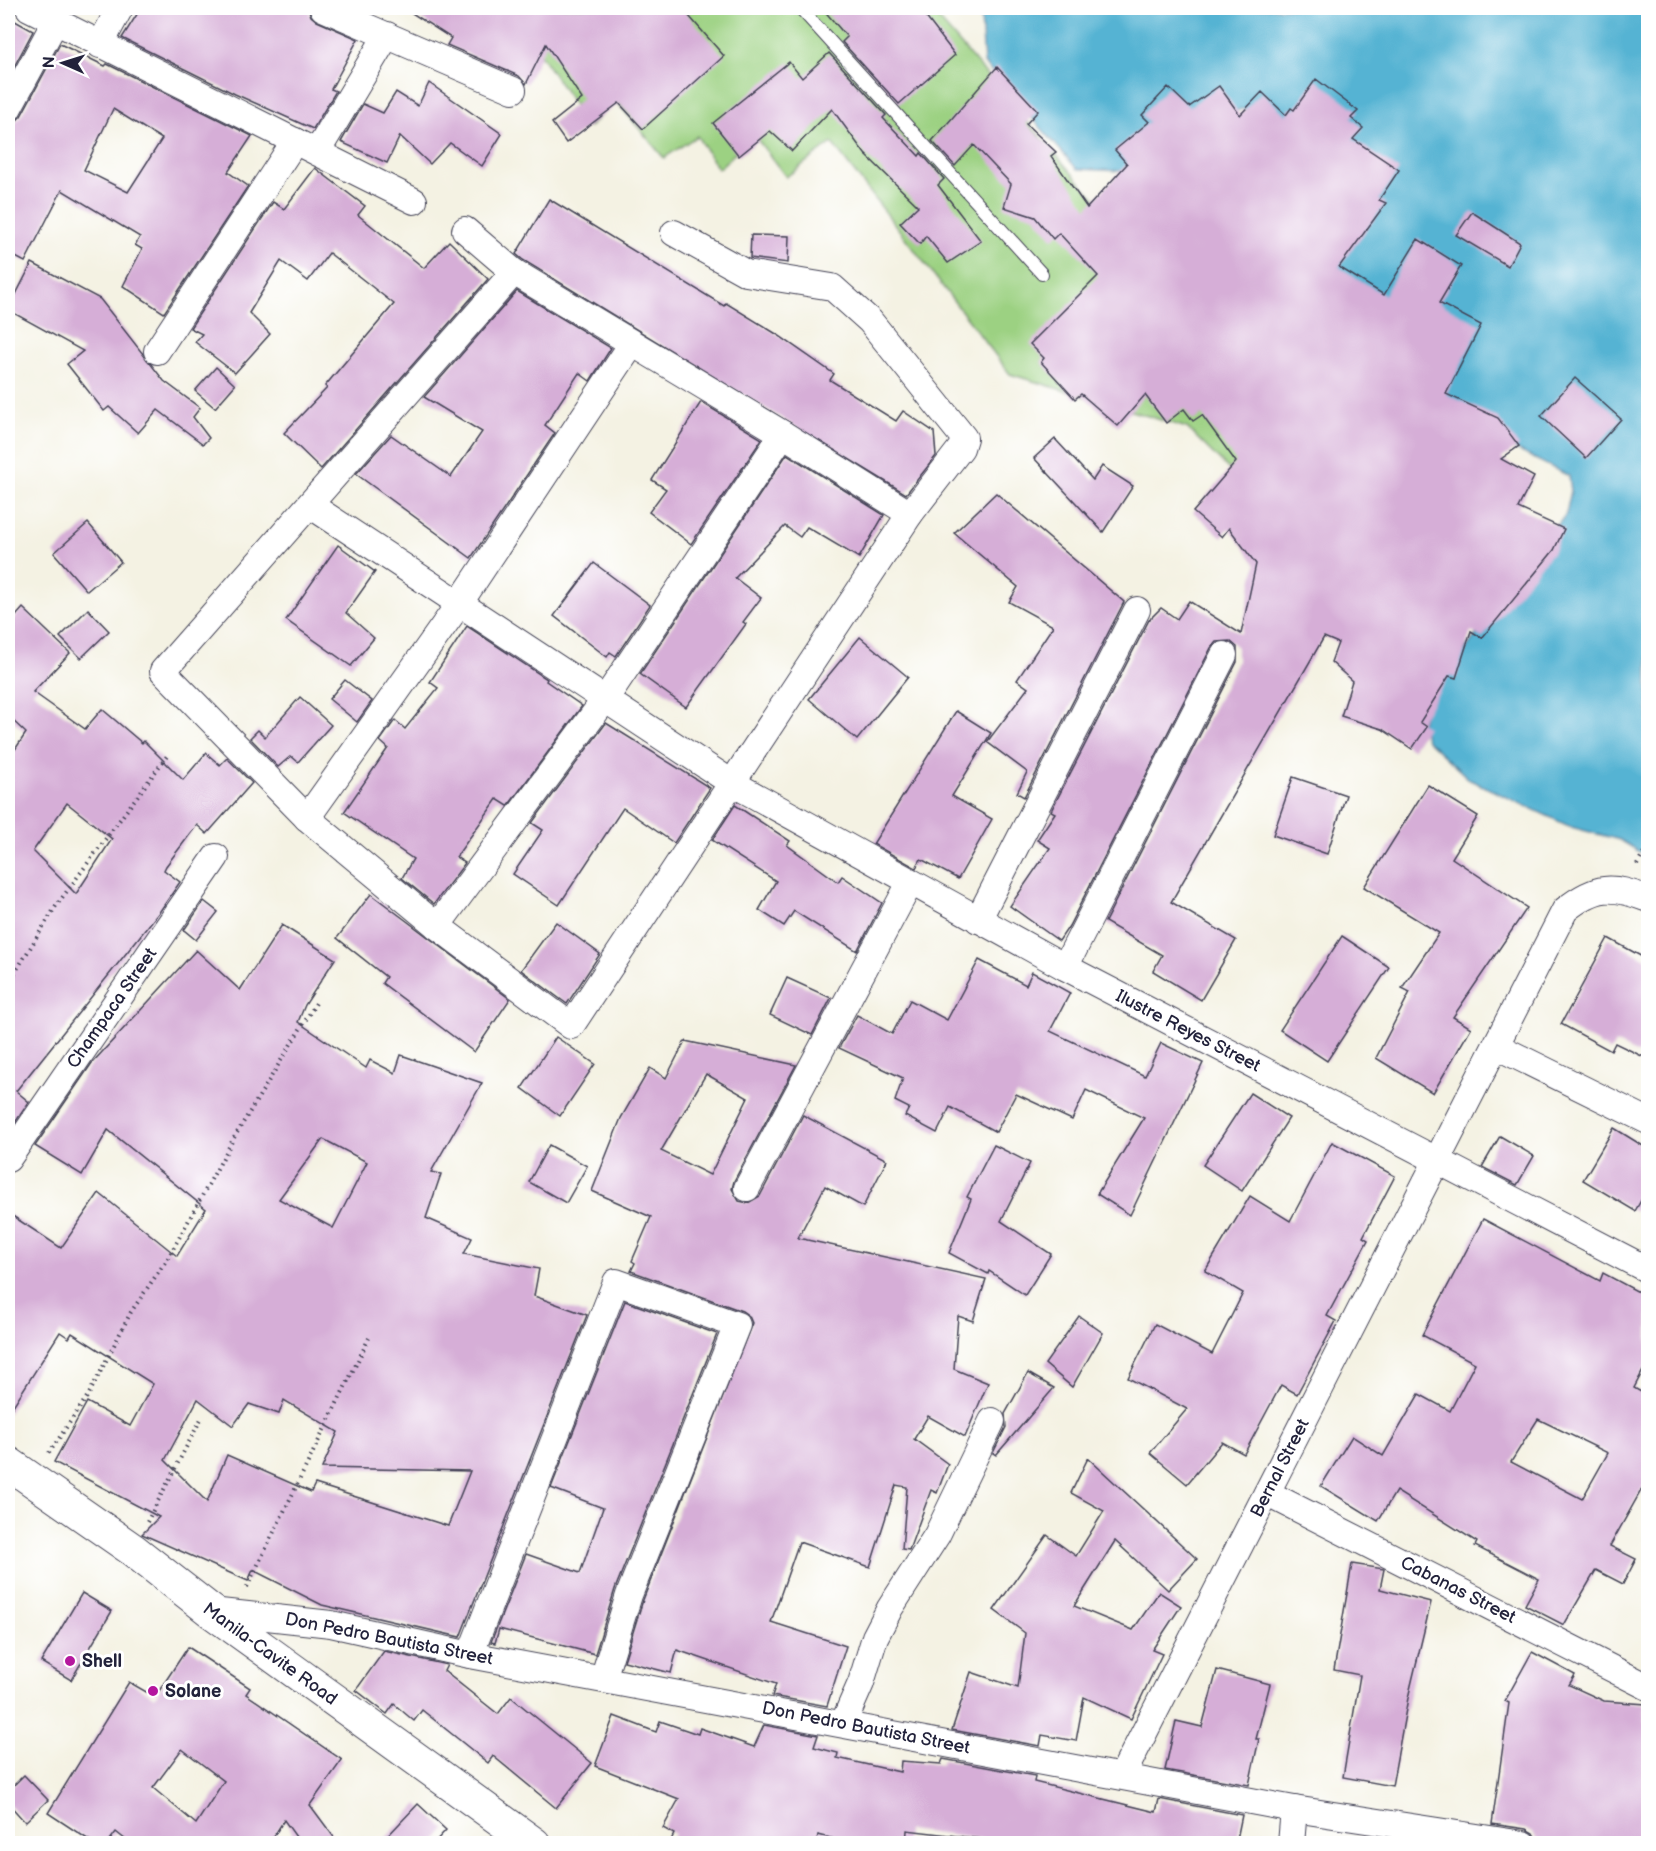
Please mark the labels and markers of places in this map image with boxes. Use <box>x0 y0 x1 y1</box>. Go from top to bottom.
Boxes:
place label: Shell <box>82 1651 122 1672</box>
marker: Shell <box>63 1654 77 1668</box>
place label: Solane <box>165 1681 221 1702</box>
marker: Solane <box>146 1684 160 1698</box>

